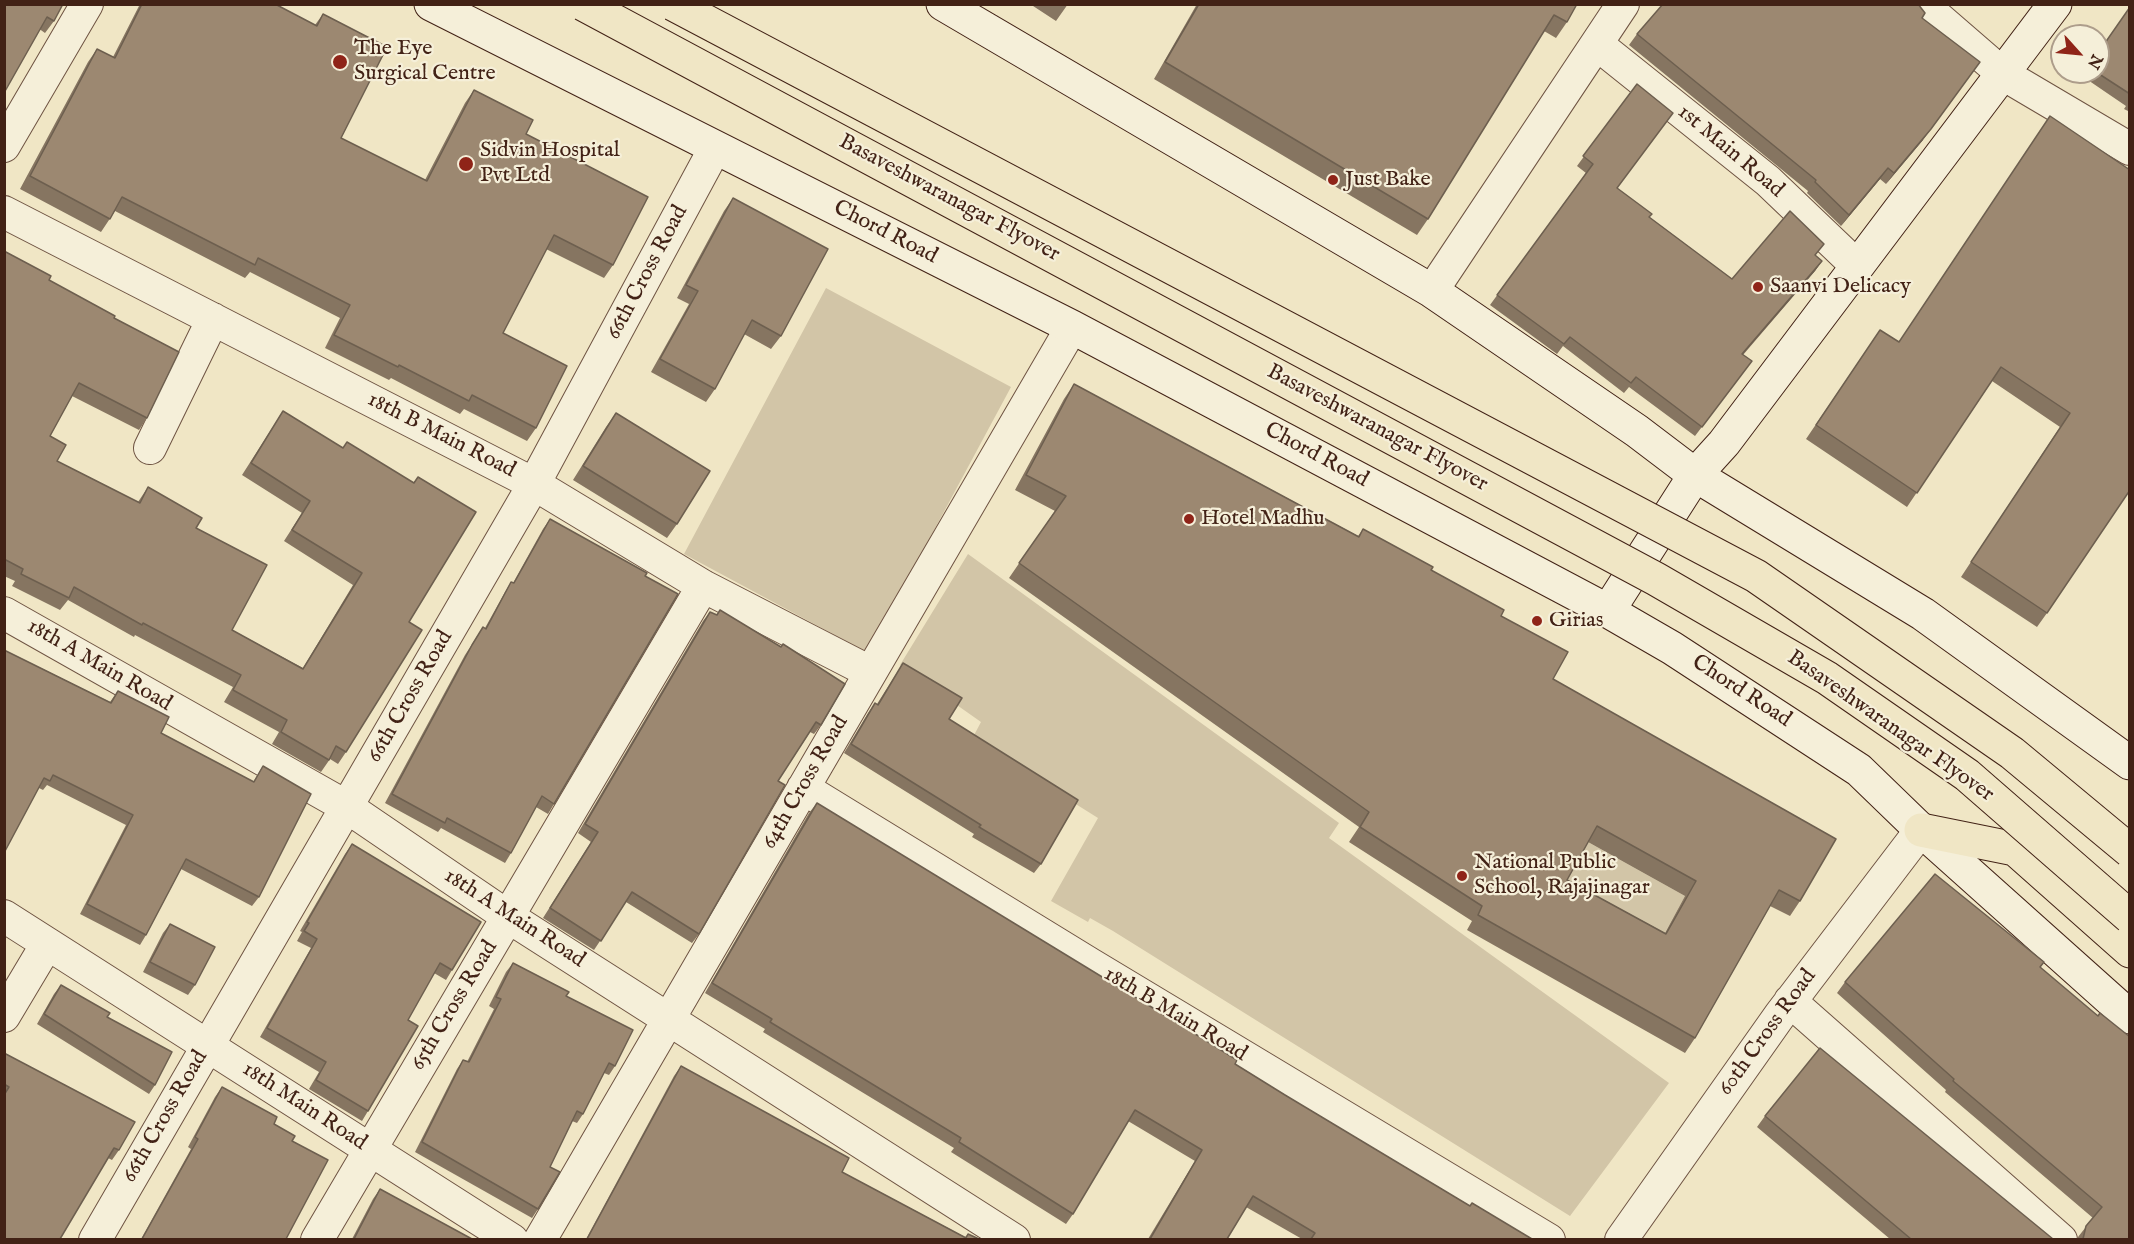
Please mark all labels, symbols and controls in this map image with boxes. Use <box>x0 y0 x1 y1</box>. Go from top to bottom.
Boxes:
north arrow <box>2050 24 2110 84</box>
place label: The Eye Surgical Centre <box>354 36 495 88</box>
text: N <box>2082 51 2106 72</box>
marker: The Eye Surgical Centre <box>331 53 349 71</box>
street label: 1st Main Road <box>1671 100 1789 204</box>
street label: Basaveshwaranagar Flyover <box>834 129 1064 269</box>
place label: Sidvin Hospital Pvt Ltd <box>480 138 620 190</box>
marker: Sidvin Hospital Pvt Ltd <box>457 155 475 173</box>
place label: Just Bake <box>1345 167 1431 193</box>
marker: Just Bake <box>1326 173 1340 187</box>
street label: Chord Road <box>828 195 942 271</box>
street label: 66th Cross Road <box>602 201 694 345</box>
place label: Saanvi Delicacy <box>1770 274 1911 300</box>
marker: Saanvi Delicacy <box>1751 280 1765 294</box>
street label: Basaveshwaranagar Flyover <box>1262 359 1492 499</box>
street label: 18th B Main Road <box>363 387 519 485</box>
street label: Chord Road <box>1260 418 1372 494</box>
place label: Hotel Madhu <box>1201 506 1325 532</box>
marker: Hotel Madhu <box>1182 512 1196 526</box>
place label: Girias <box>1549 608 1604 634</box>
street label: 18th A Main Road <box>22 614 176 718</box>
marker: Girias <box>1530 614 1544 628</box>
street label: 66th Cross Road <box>363 626 459 768</box>
street label: Basaveshwaranagar Flyover <box>1781 645 1999 809</box>
street label: Chord Road <box>1686 650 1796 734</box>
street label: 64th Cross Road <box>757 712 855 854</box>
place label: National Public School, Rajajinagar <box>1474 850 1650 902</box>
street label: 18th A Main Road <box>439 864 589 974</box>
marker: National Public School, Rajajinagar <box>1455 869 1469 883</box>
street label: 65th Cross Road <box>406 936 504 1076</box>
street label: 18th B Main Road <box>1099 962 1251 1068</box>
street label: 60th Cross Road <box>1713 965 1823 1101</box>
street label: 66th Cross Road <box>118 1046 214 1188</box>
street label: 18th Main Road <box>237 1057 371 1157</box>

